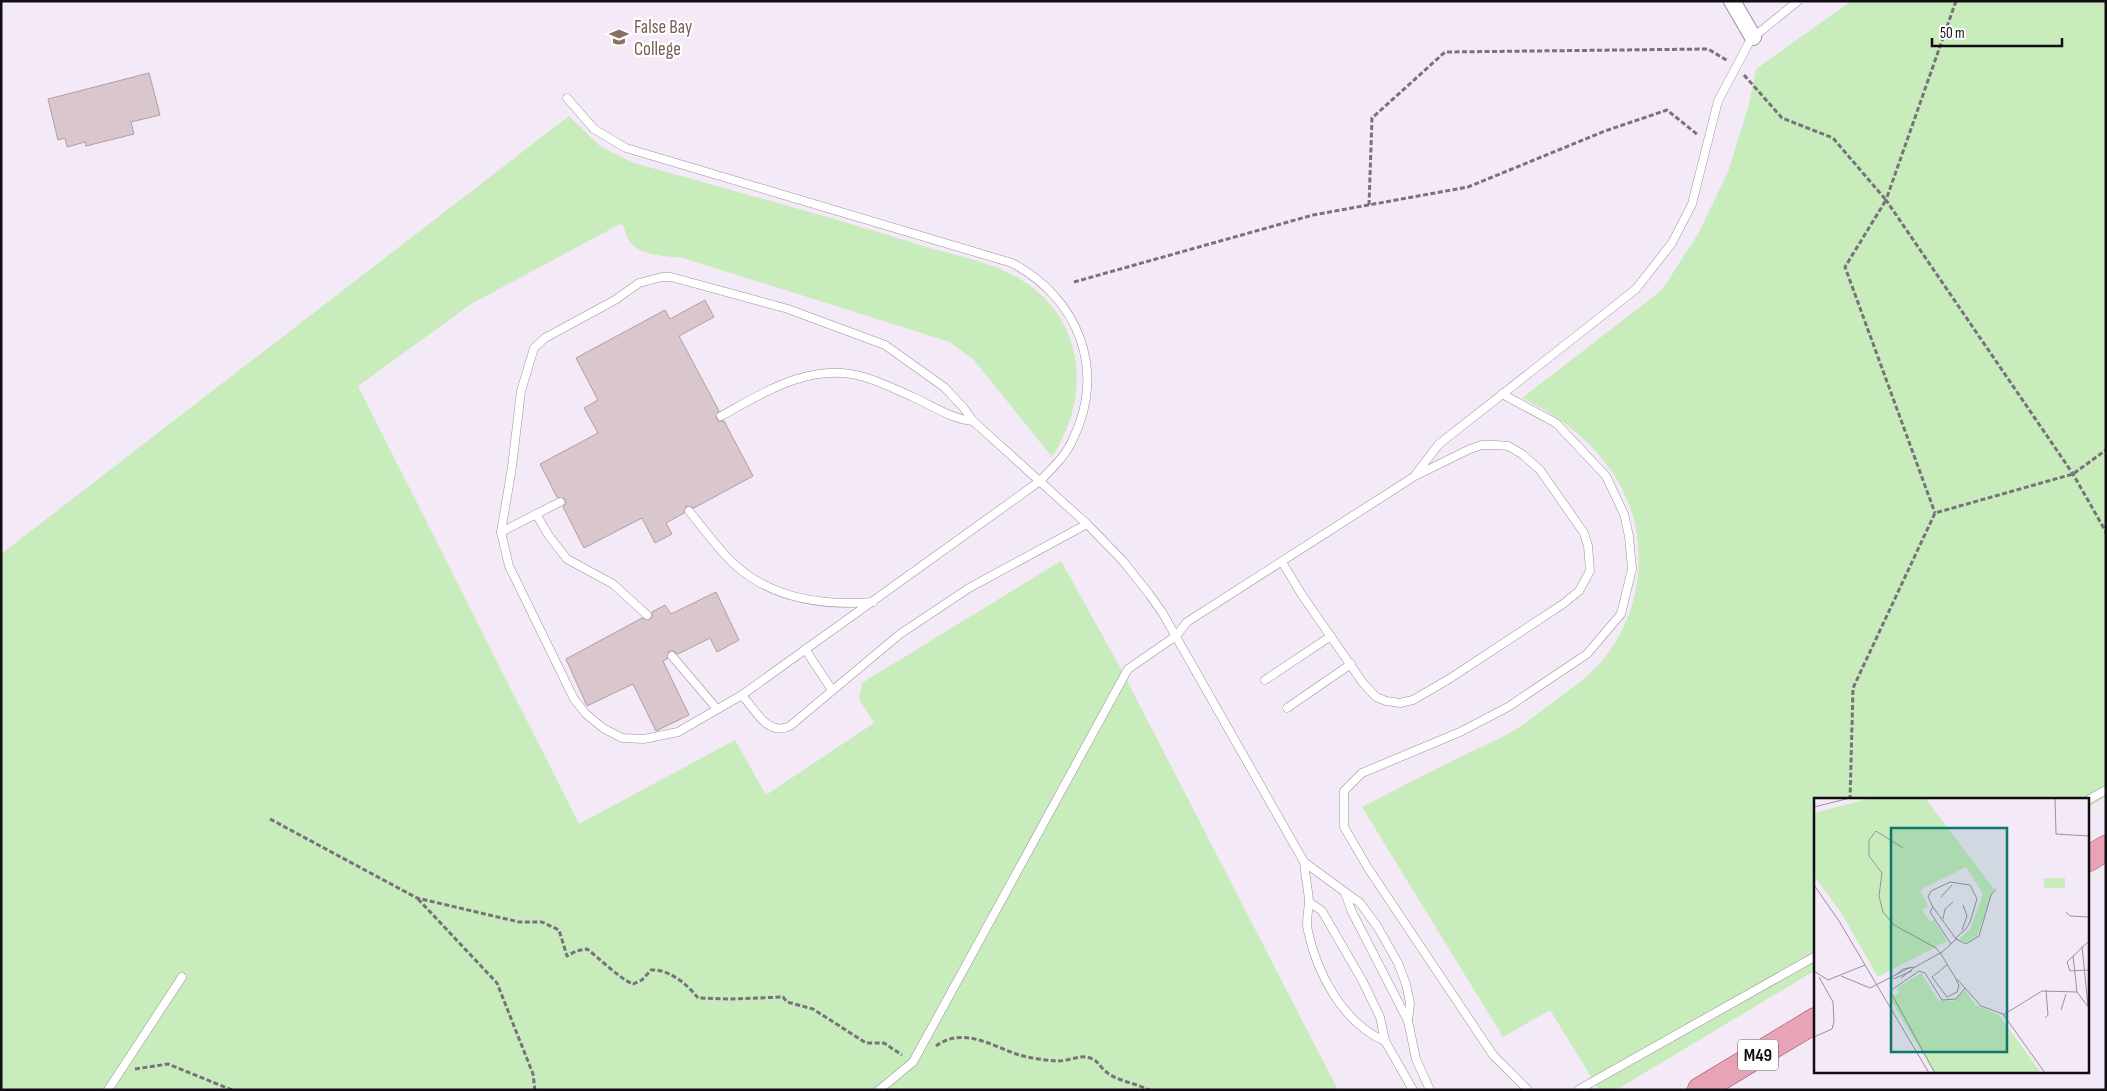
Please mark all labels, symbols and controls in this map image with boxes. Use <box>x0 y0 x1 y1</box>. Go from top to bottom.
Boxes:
scale bar <box>1932 15 2062 47</box>
place label: False Bay College <box>634 16 693 61</box>
text: 50 m <box>1940 24 1965 43</box>
school or university icon: False Bay College <box>608 26 630 48</box>
inset map <box>1814 798 2090 1074</box>
road number: M49 <box>1738 1040 1778 1070</box>

